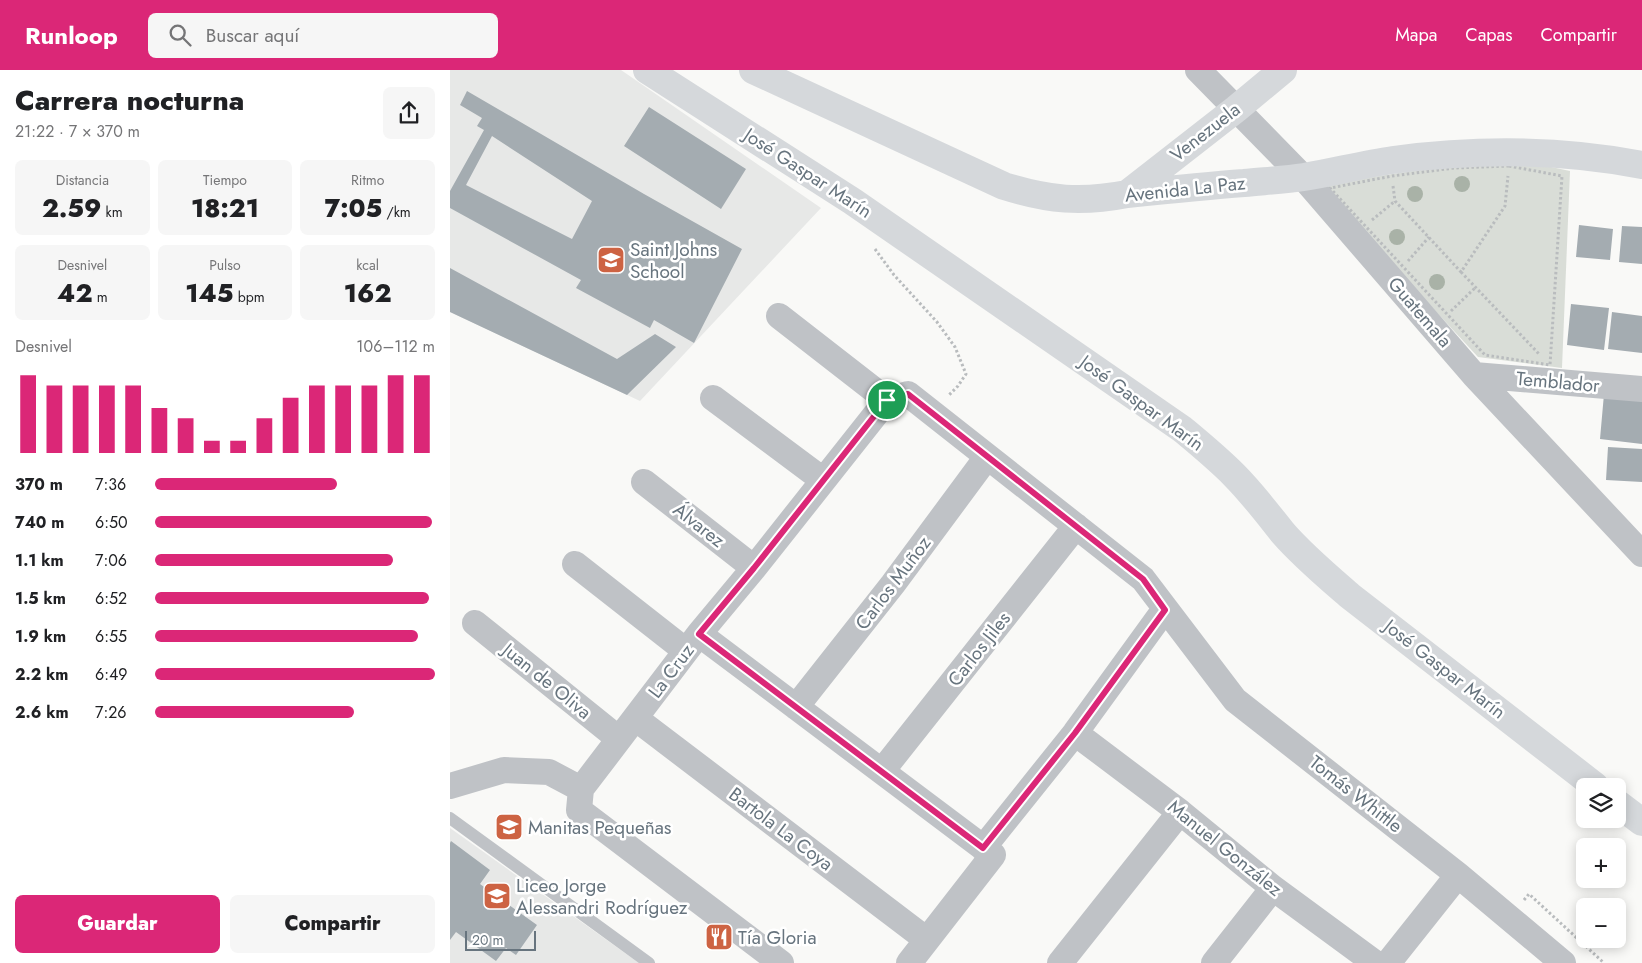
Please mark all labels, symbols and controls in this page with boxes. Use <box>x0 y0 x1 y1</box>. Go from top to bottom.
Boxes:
search box <box>148 13 498 58</box>
text: Runloop <box>25 18 118 53</box>
icon: search <box>166 21 194 49</box>
text: Buscar aquí <box>206 22 299 49</box>
text: Mapa <box>1395 22 1437 48</box>
text: Capas <box>1465 22 1513 48</box>
text: Compartir <box>1541 22 1617 48</box>
text: Carrera nocturna <box>15 80 244 121</box>
button: share <box>383 87 435 139</box>
street label: Venezuela <box>1164 96 1246 168</box>
text: 21:22 · 7 × 370 m <box>15 120 140 143</box>
street label: José Gaspar Marín <box>736 120 877 225</box>
street label: Avenida La Paz <box>1123 169 1247 209</box>
text: Distancia <box>56 170 109 190</box>
text: Tiempo <box>203 170 247 190</box>
text: Ritmo <box>351 170 384 190</box>
text: 2.59 <box>42 190 101 226</box>
text: 18:21 <box>191 190 259 226</box>
text: 7:05 <box>325 190 382 226</box>
text: km <box>101 202 123 222</box>
text: /km <box>382 202 411 222</box>
place label: Saint Johns School <box>630 236 718 285</box>
school or university icon: Saint Johns School <box>596 245 626 275</box>
text: Desnivel <box>57 255 107 275</box>
text: Pulso <box>209 255 241 275</box>
text: kcal <box>356 255 379 275</box>
street label: Guatemala <box>1382 271 1458 353</box>
text: 42 <box>57 275 92 311</box>
text: 145 <box>185 275 234 311</box>
text: 162 <box>344 275 391 311</box>
text: m <box>92 287 108 307</box>
text: bpm <box>234 287 265 307</box>
text: Desnivel <box>15 335 72 358</box>
text: 106–112 m <box>356 335 435 358</box>
street label: José Gaspar Marín <box>1072 347 1210 457</box>
street label: Temblador <box>1515 365 1601 399</box>
pin <box>866 379 908 421</box>
icon: arrive <box>873 386 901 414</box>
text: 370 m <box>15 473 63 496</box>
text: 7:36 <box>95 473 126 496</box>
street label: Álvarez <box>667 496 731 554</box>
text: 740 m <box>15 511 64 534</box>
text: 6:50 <box>95 511 128 534</box>
street label: Carlos Muñoz <box>849 530 937 635</box>
text: 1.1 km <box>15 549 64 572</box>
text: 7:06 <box>95 549 127 572</box>
text: 1.5 km <box>15 587 66 610</box>
text: 6:52 <box>95 587 127 610</box>
street label: Carlos Jiles <box>941 606 1017 692</box>
street label: José Gaspar Marín <box>1376 611 1512 725</box>
text: 1.9 km <box>15 625 66 648</box>
text: 6:55 <box>95 625 127 648</box>
street label: Juan de Oliva <box>494 635 597 725</box>
street label: La Cruz <box>642 638 700 704</box>
text: 2.2 km <box>15 663 68 686</box>
text: 6:49 <box>95 663 128 686</box>
text: 2.6 km <box>15 701 69 724</box>
text: 7:26 <box>95 701 127 724</box>
street label: Tomás Whittle <box>1304 749 1408 839</box>
map controls <box>1576 778 1626 948</box>
button: layers <box>1576 778 1626 828</box>
street label: Bartola La Coya <box>723 781 839 877</box>
street label: Manuel González <box>1162 793 1288 903</box>
school or university icon: Manitas Pequeñas <box>494 812 524 842</box>
place label: Manitas Pequeñas <box>528 814 672 841</box>
button: + <box>1576 838 1626 888</box>
place label: Liceo Jorge Alessandri Rodríguez <box>516 872 688 921</box>
school or university icon: Liceo Jorge Alessandri Rodríguez <box>482 881 512 911</box>
button: Guardar <box>15 895 220 953</box>
button: Compartir <box>230 895 435 953</box>
button: − <box>1576 898 1626 948</box>
restaurant icon: Tía Gloria <box>704 922 734 952</box>
place label: Tía Gloria <box>738 924 817 951</box>
scale bar <box>465 928 536 951</box>
text: 20 m <box>472 930 504 950</box>

